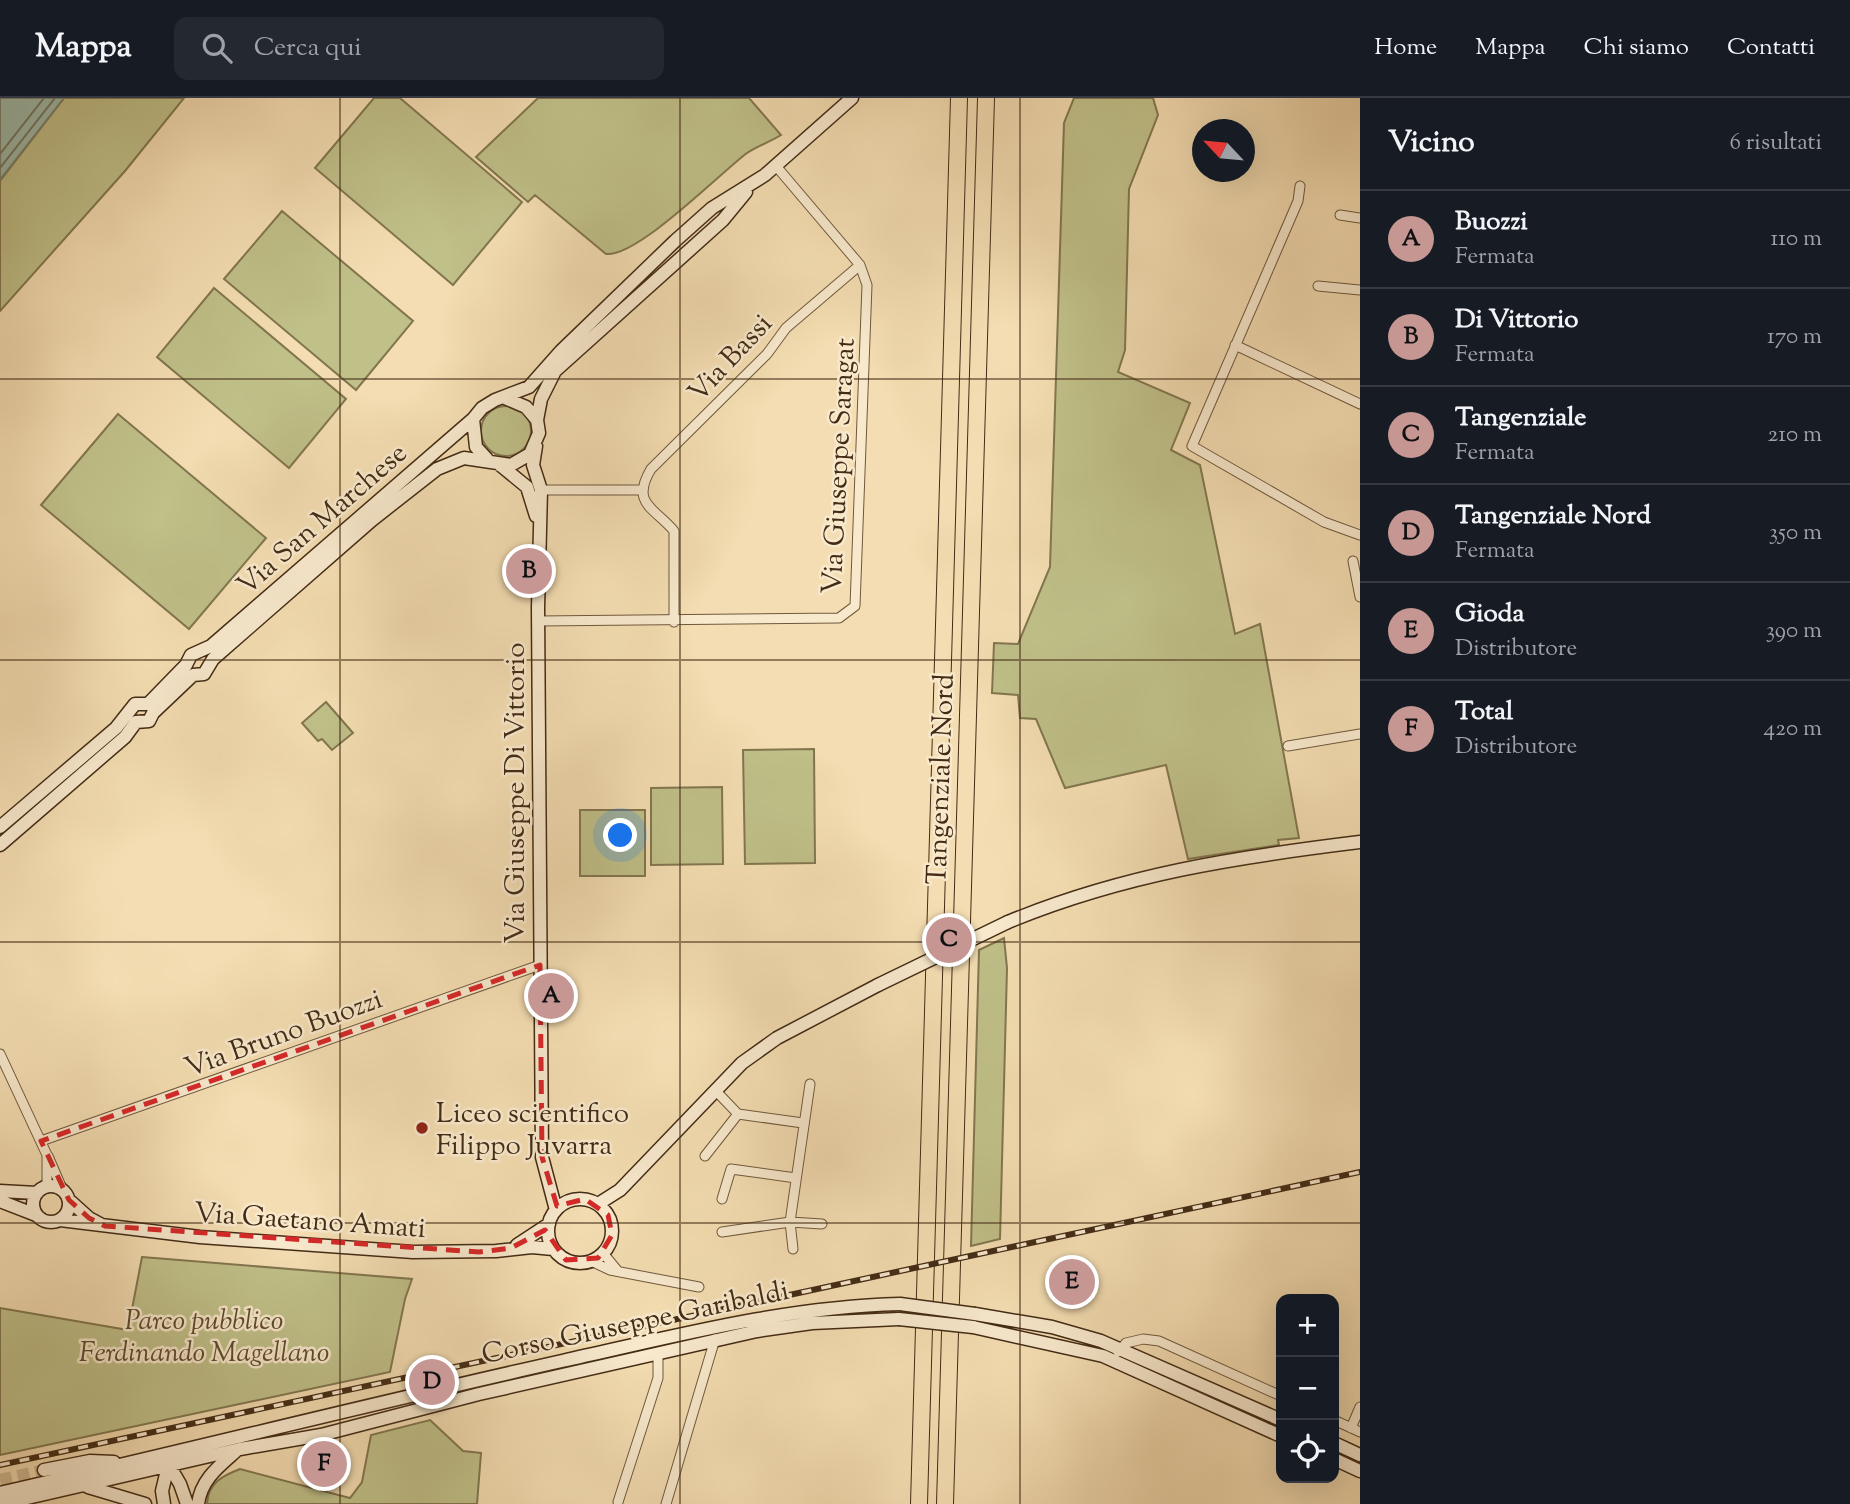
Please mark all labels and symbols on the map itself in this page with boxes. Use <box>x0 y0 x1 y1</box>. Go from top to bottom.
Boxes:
north arrow <box>1192 119 1255 182</box>
street label: Via Bassi <box>680 306 783 412</box>
street label: Via Giuseppe Saragat <box>813 337 867 595</box>
street label: Via San Marchese <box>229 435 417 606</box>
pin: B <box>506 545 552 597</box>
street label: Via Giuseppe Di Vittorio <box>497 642 537 944</box>
street label: Tangenziale Nord <box>918 673 966 885</box>
your location <box>603 818 637 852</box>
pin: C <box>926 914 972 966</box>
pin: A <box>528 970 574 1022</box>
street label: Via Bruno Buozzi <box>180 980 389 1089</box>
place label: Liceo scientifico Filippo Juvarra <box>436 1095 629 1167</box>
marker: Liceo scientifico Filippo Juvarra <box>414 1120 430 1136</box>
street label: Via Gaetano Amati <box>193 1194 427 1250</box>
pin: E <box>1049 1256 1095 1308</box>
street label: Corso Giuseppe Garibaldi <box>478 1272 793 1376</box>
park label: Parco pubblico Ferdinando Magellano <box>79 1302 329 1374</box>
pin: D <box>409 1356 455 1408</box>
pin: F <box>301 1438 347 1490</box>

